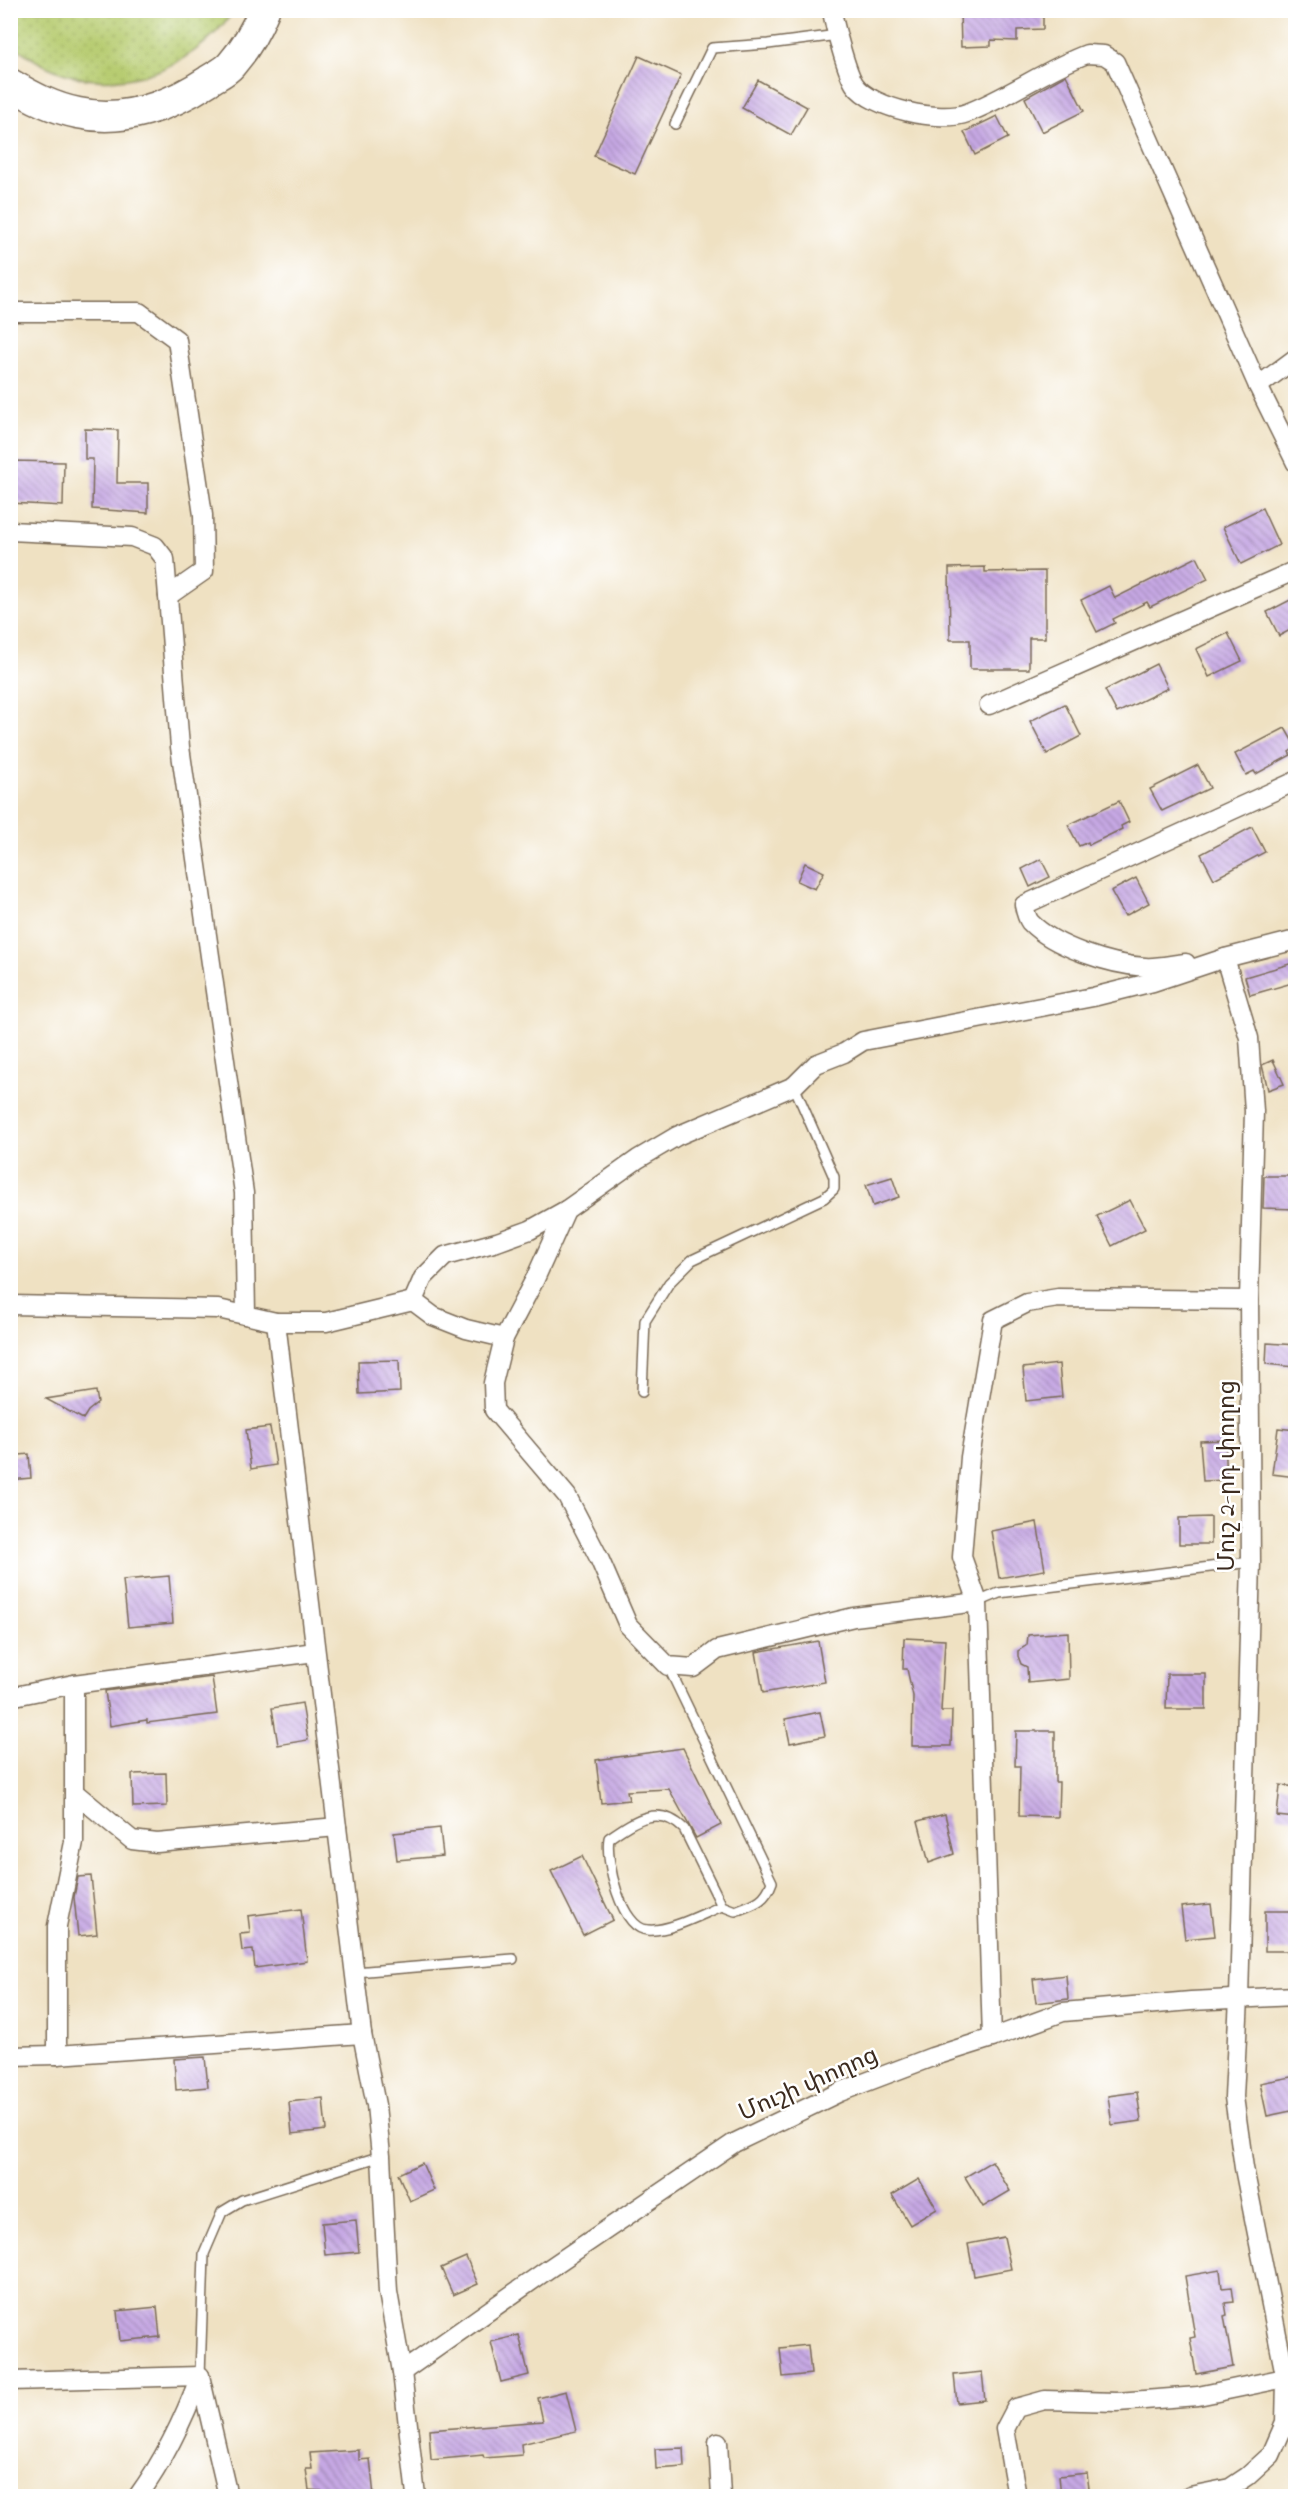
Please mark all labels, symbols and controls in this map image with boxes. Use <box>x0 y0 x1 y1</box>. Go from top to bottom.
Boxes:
street label: Մուշ 2-րդ փողոց <box>1211 1380 1246 1572</box>
street label: Մուշի փողոց <box>734 2039 884 2132</box>

